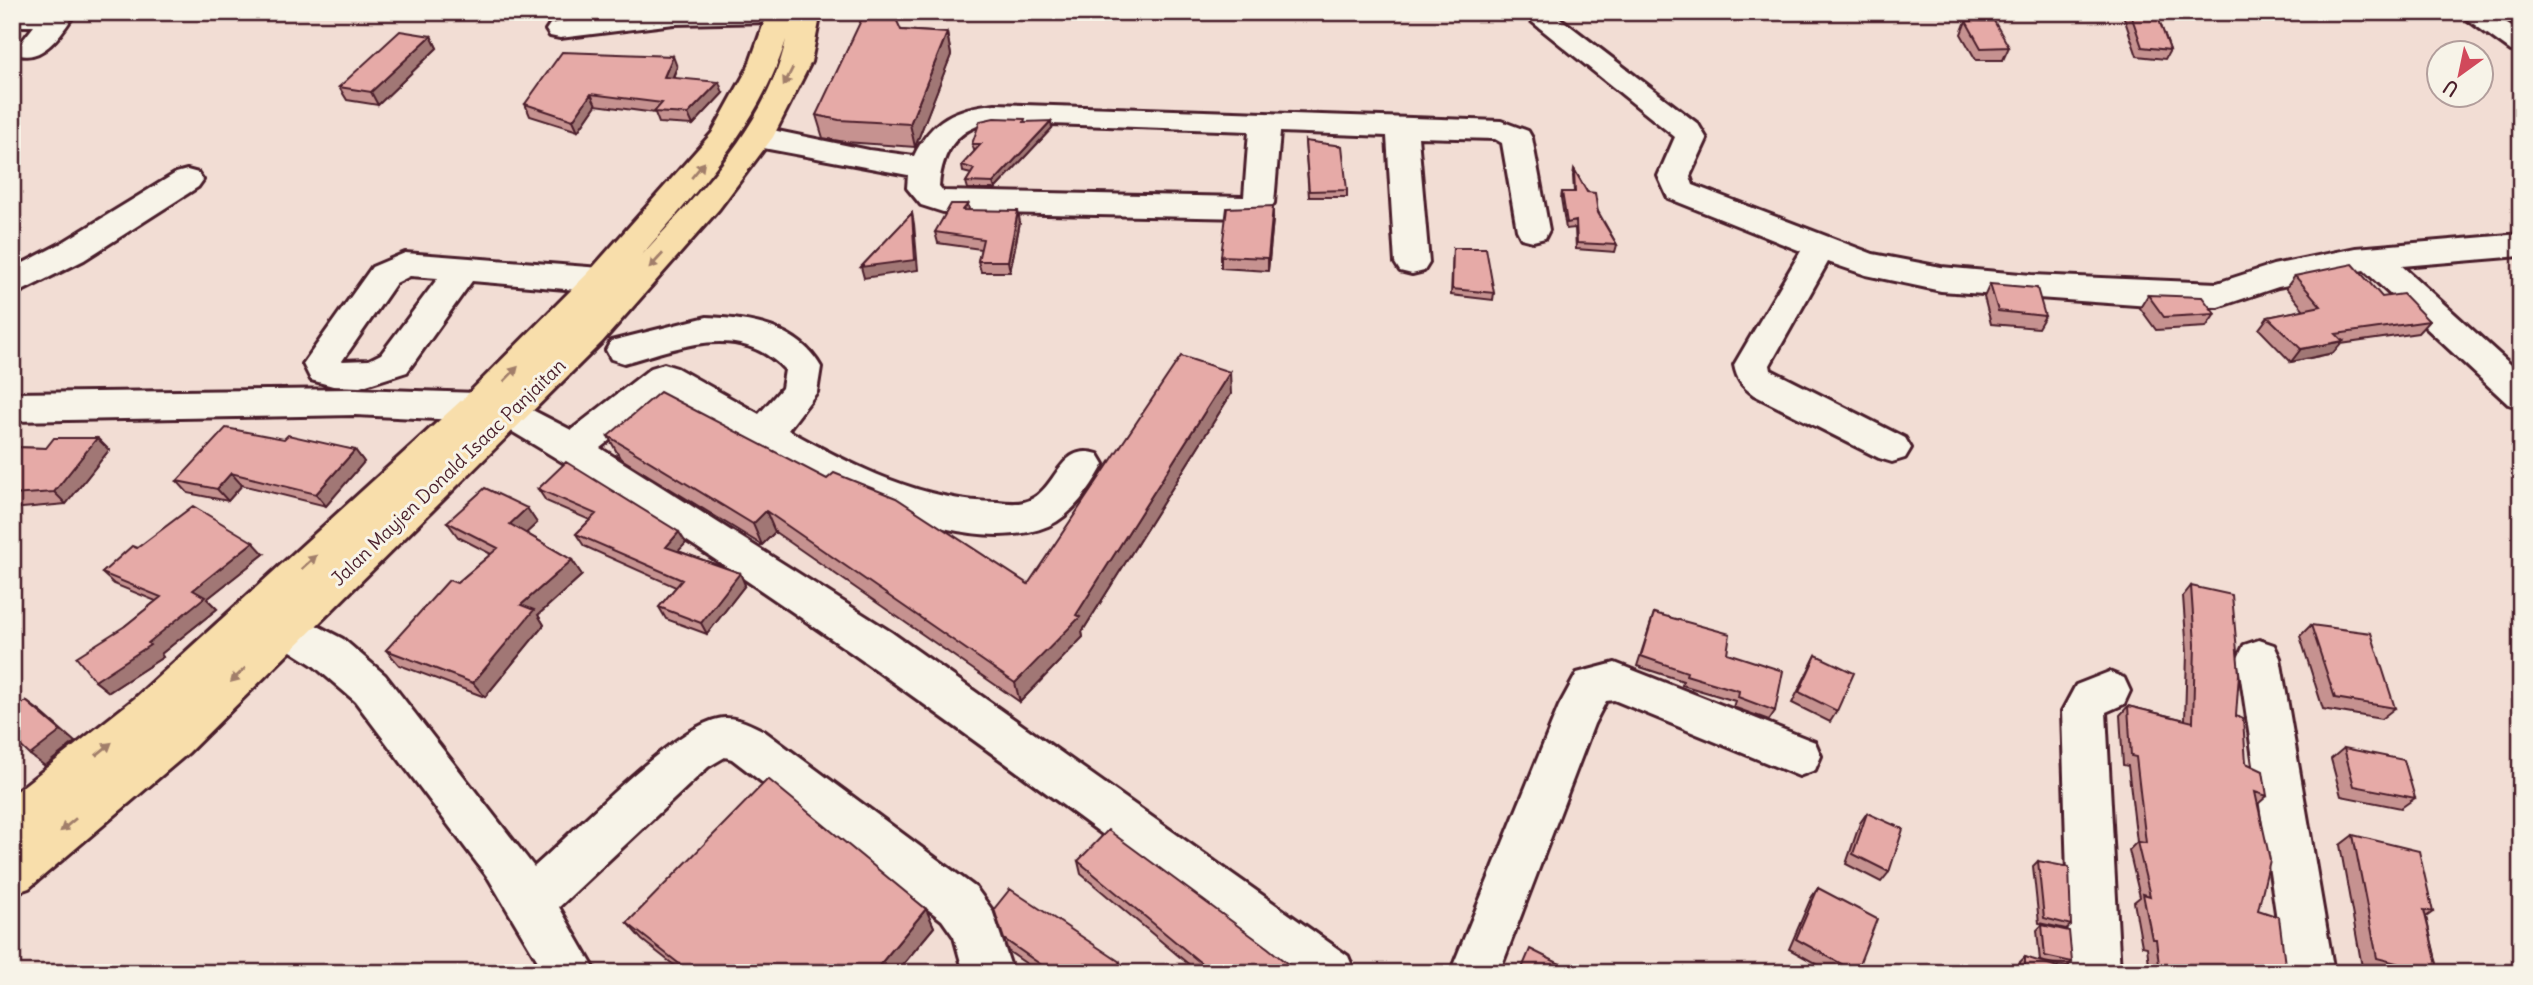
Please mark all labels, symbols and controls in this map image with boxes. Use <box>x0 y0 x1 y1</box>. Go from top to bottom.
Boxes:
north arrow <box>2424 38 2494 108</box>
one-way arrow <box>782 67 794 87</box>
text: U <box>2439 75 2463 102</box>
one-way arrow <box>690 162 705 179</box>
one-way arrow <box>648 252 664 269</box>
street label: Jalan Mayjen Donald Isaac Panjaitan <box>326 353 570 591</box>
one-way arrow <box>502 366 518 383</box>
one-way arrow <box>300 555 317 571</box>
one-way arrow <box>230 666 247 682</box>
one-way arrow <box>95 742 112 757</box>
one-way arrow <box>59 818 77 833</box>

